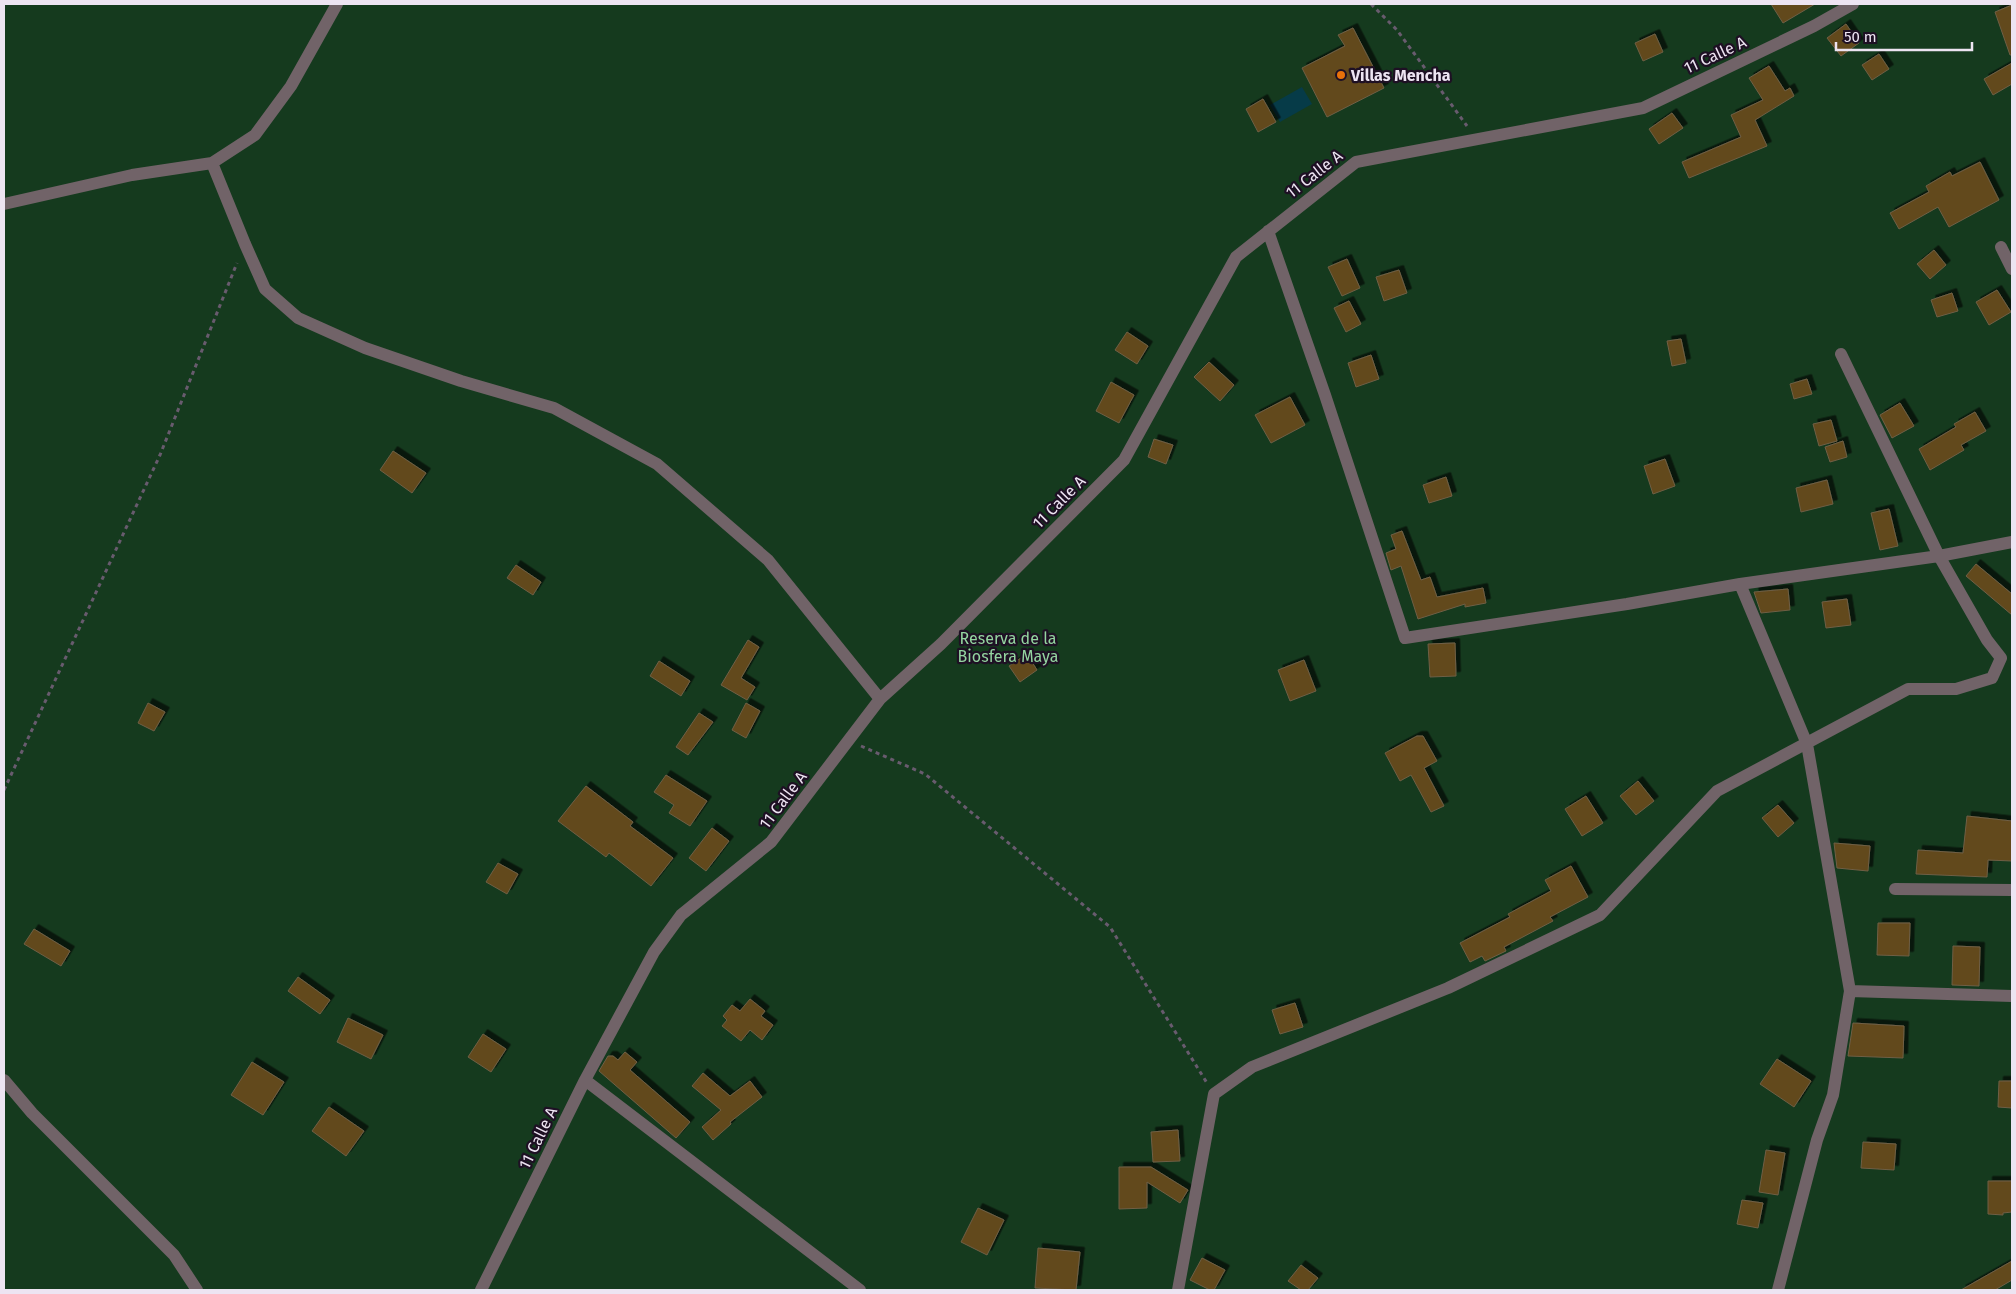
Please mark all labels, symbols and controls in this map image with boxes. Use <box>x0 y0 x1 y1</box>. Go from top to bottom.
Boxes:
scale bar <box>1836 20 1972 52</box>
text: 50 m <box>1844 28 1877 46</box>
street label: 11 Calle A <box>1681 32 1750 78</box>
place label: Villas Mencha <box>1350 66 1451 85</box>
marker: Villas Mencha <box>1335 69 1347 81</box>
street label: 11 Calle A <box>1282 145 1347 202</box>
street label: 11 Calle A <box>1029 471 1090 532</box>
park label: Reserva de la Biosfera Maya <box>958 629 1058 666</box>
street label: 11 Calle A <box>755 767 811 832</box>
street label: 11 Calle A <box>515 1103 562 1172</box>

